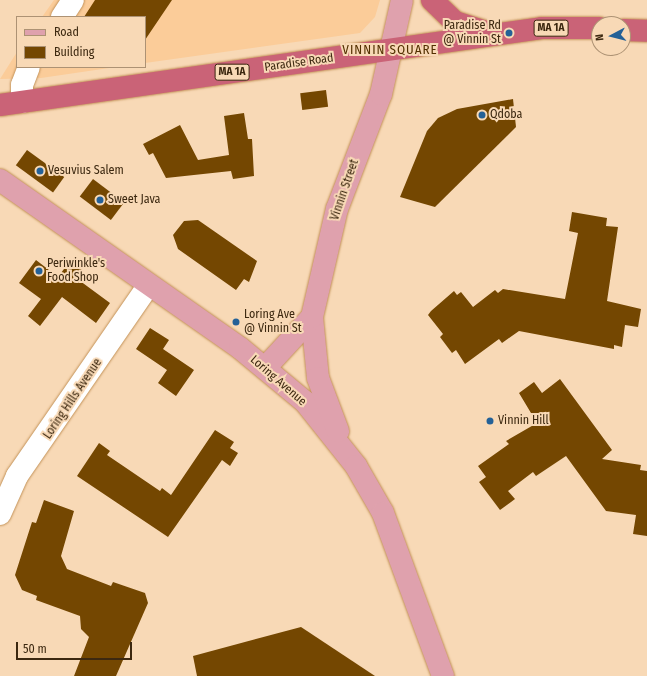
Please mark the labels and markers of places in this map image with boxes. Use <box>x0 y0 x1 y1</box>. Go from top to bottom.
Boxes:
place label: Paradise Rd @ Vinnin St <box>443 19 501 47</box>
marker: Paradise Rd @ Vinnin St <box>504 28 514 38</box>
place label: Qdoba <box>490 108 522 122</box>
marker: Qdoba <box>477 110 487 120</box>
place label: Vesuvius Salem <box>48 164 124 178</box>
marker: Vesuvius Salem <box>35 166 45 176</box>
place label: Sweet Java <box>108 193 160 207</box>
marker: Sweet Java <box>95 195 105 205</box>
place label: Periwinkle's Food Shop <box>47 257 105 285</box>
marker: Periwinkle's Food Shop <box>34 266 44 276</box>
place label: Loring Ave @ Vinnin St <box>244 308 302 336</box>
marker: Loring Ave @ Vinnin St <box>231 317 241 327</box>
place label: Vinnin Hill <box>498 414 549 428</box>
marker: Vinnin Hill <box>485 416 495 426</box>

